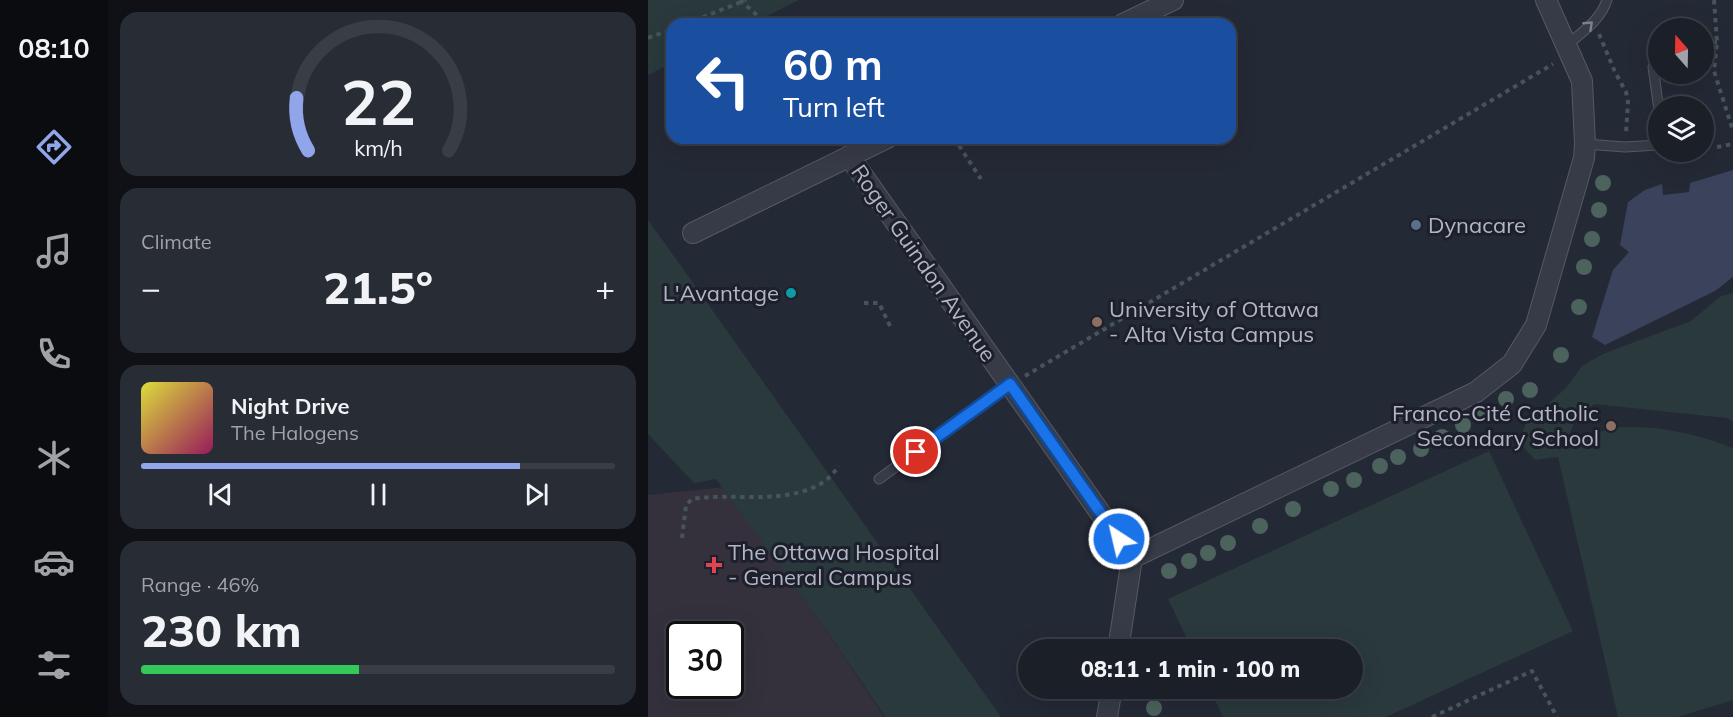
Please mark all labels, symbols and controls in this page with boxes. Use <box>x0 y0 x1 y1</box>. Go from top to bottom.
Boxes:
north arrow <box>1648 18 1714 84</box>
map controls <box>1648 18 1714 162</box>
one-way arrow <box>1583 21 1593 32</box>
text: 08:10 <box>18 31 90 65</box>
text: 60 m <box>783 38 883 91</box>
icon: left <box>684 42 762 120</box>
text: 22 <box>341 62 415 141</box>
text: Turn left <box>783 90 885 124</box>
button: layers <box>1648 96 1714 162</box>
icon: directions <box>33 126 75 168</box>
text: km/h <box>354 135 402 162</box>
street label: Roger Guindon Avenue <box>845 159 1003 367</box>
place label: Dynacare <box>1428 211 1526 239</box>
marker: Dynacare <box>1409 218 1423 232</box>
text: Climate <box>141 229 212 254</box>
icon: music <box>33 230 75 272</box>
text: 21.5° <box>323 259 433 315</box>
text: − <box>141 267 161 308</box>
text: + <box>595 267 615 308</box>
place label: L'Avantage <box>663 279 779 307</box>
marker: L'Avantage <box>784 286 798 300</box>
place label: University of Ottawa - Alta Vista Campus <box>1109 295 1319 348</box>
marker: University of Ottawa - Alta Vista Campus <box>1090 315 1104 329</box>
icon: phone <box>33 333 75 375</box>
text: Night Drive <box>231 392 350 420</box>
place label: Franco-Cité Catholic Secondary School <box>1392 399 1599 452</box>
marker: Franco-Cité Catholic Secondary School <box>1604 419 1618 433</box>
text: The Halogens <box>231 420 359 445</box>
pin <box>890 426 941 477</box>
icon: arrive <box>899 435 932 468</box>
icon: climate <box>33 437 75 479</box>
icon: previous <box>204 478 237 511</box>
icon: pause <box>362 478 395 511</box>
icon: next <box>520 478 553 511</box>
position arrow <box>1087 507 1151 571</box>
place label: The Ottawa Hospital - General Campus <box>728 538 940 591</box>
icon: car <box>33 541 75 583</box>
marker: The Ottawa Hospital - General Campus <box>705 556 723 574</box>
text: Range · 46% <box>141 572 259 597</box>
text: 230 km <box>141 602 302 658</box>
speed limit sign: 30 <box>666 621 744 699</box>
icon: filters <box>33 644 75 686</box>
text: 08:11 · 1 min · 100 m <box>1081 655 1300 683</box>

